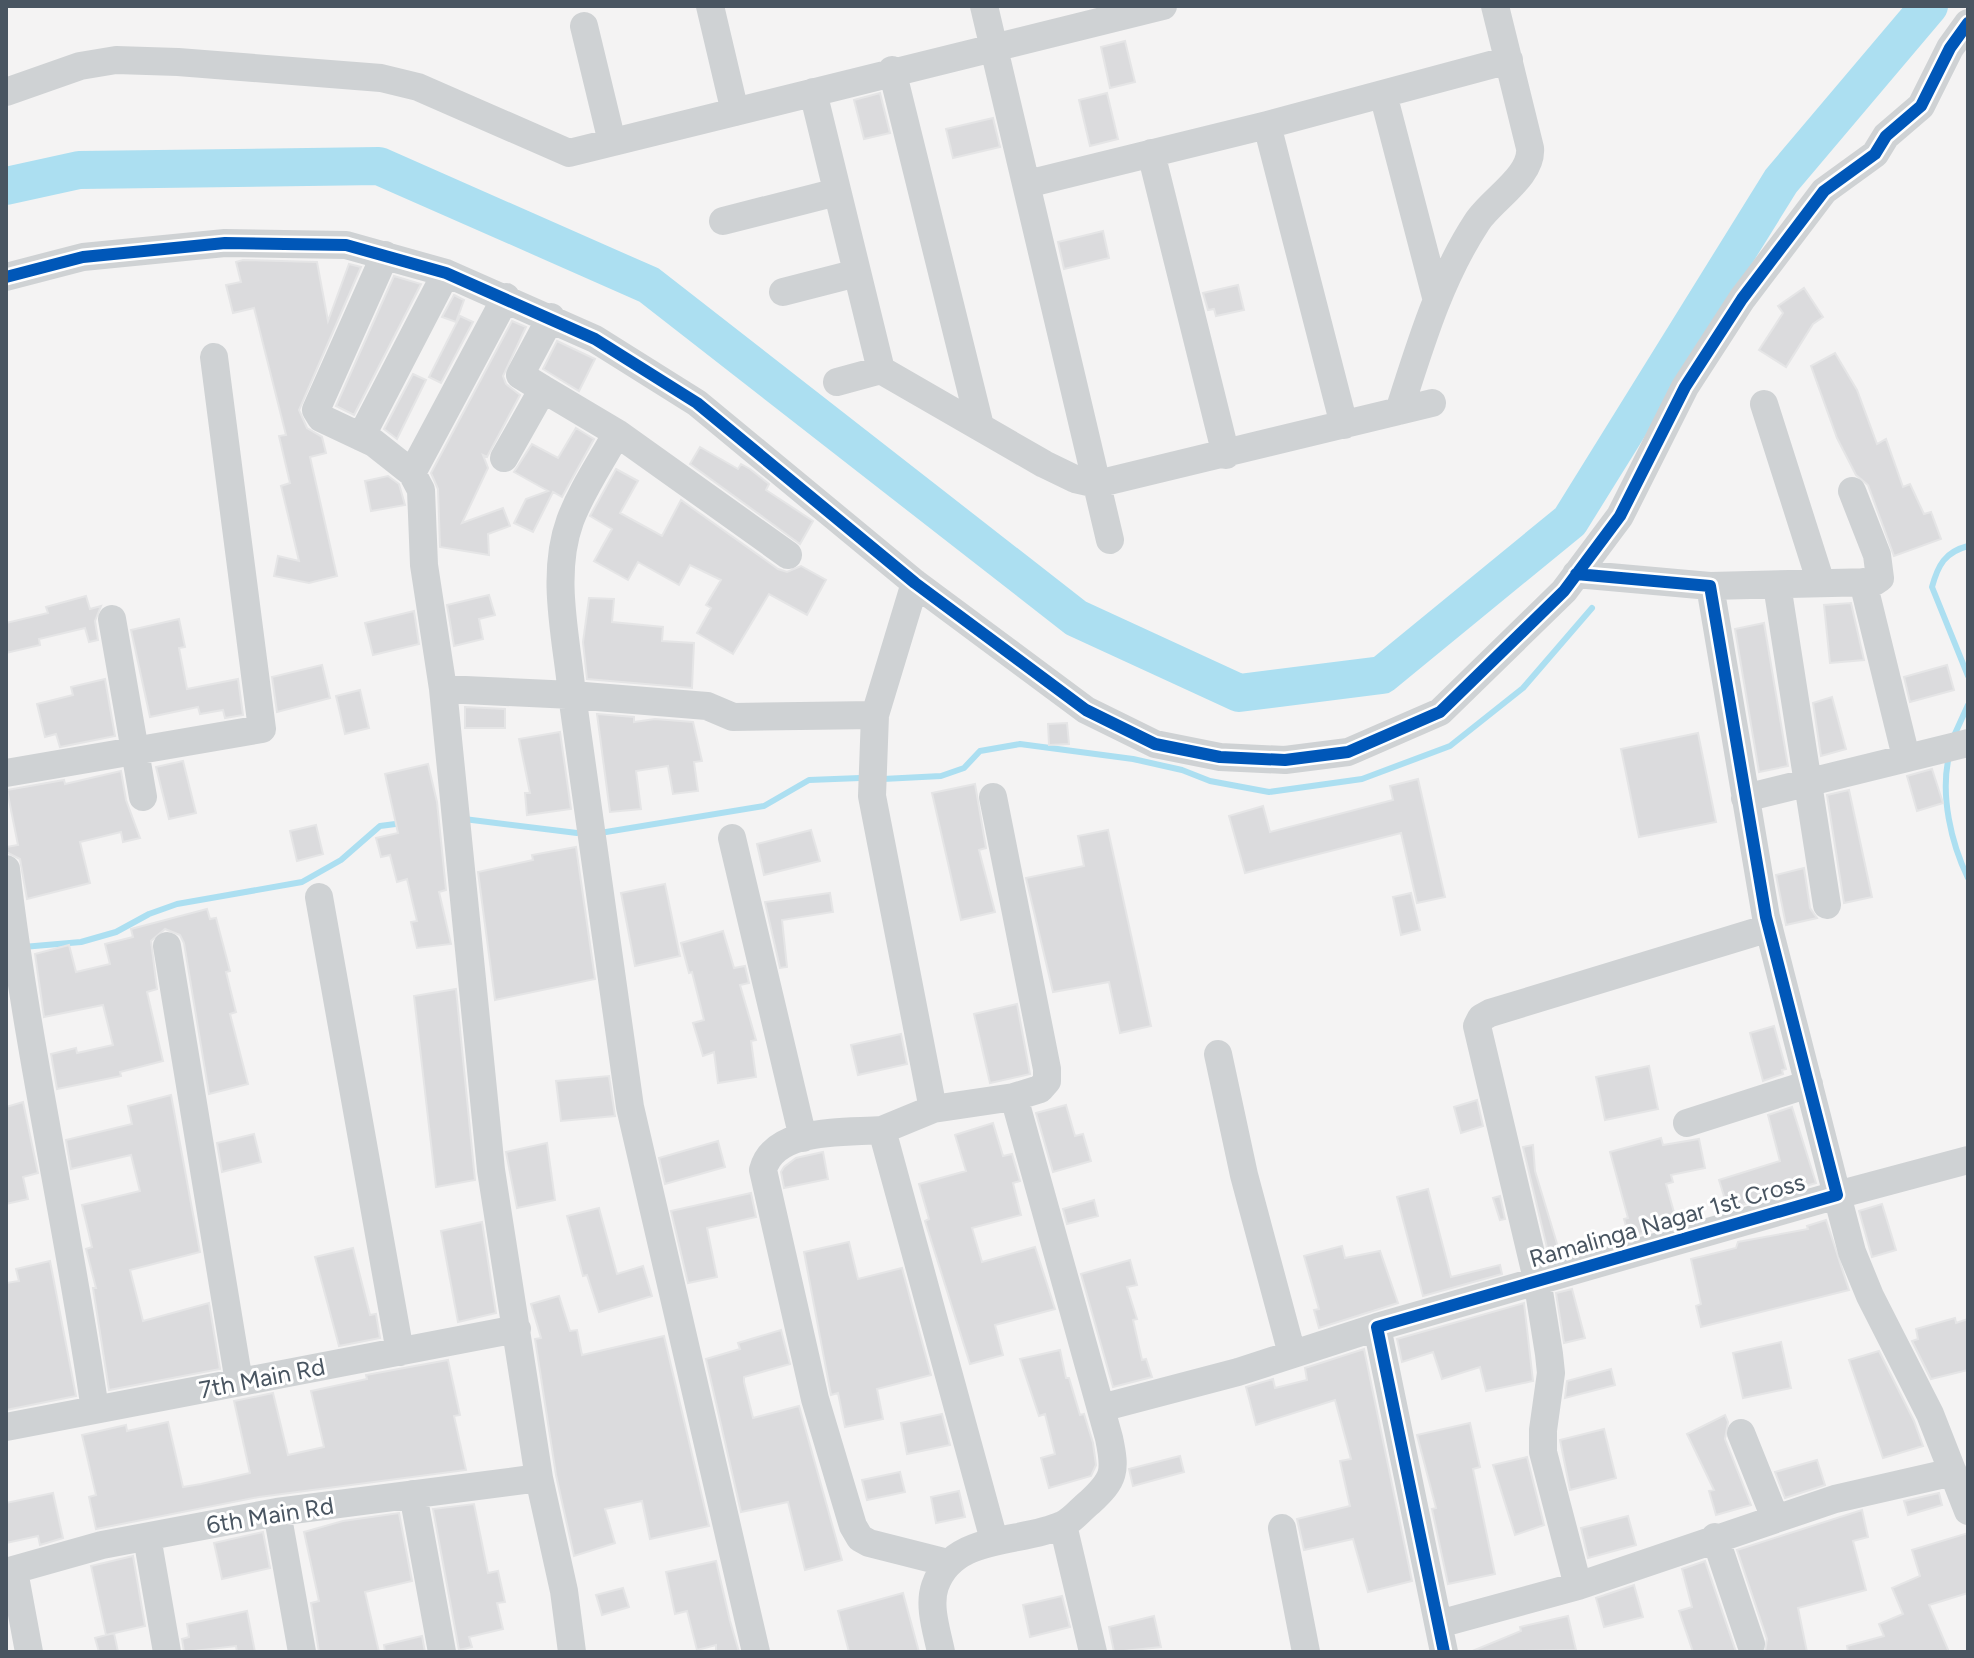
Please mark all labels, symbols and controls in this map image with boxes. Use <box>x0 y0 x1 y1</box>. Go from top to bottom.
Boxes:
street label: Ramalinga Nagar 1st Cross <box>1526 1167 1808 1273</box>
street label: 7th Main Rd <box>197 1352 327 1404</box>
street label: 6th Main Rd <box>204 1491 336 1539</box>

